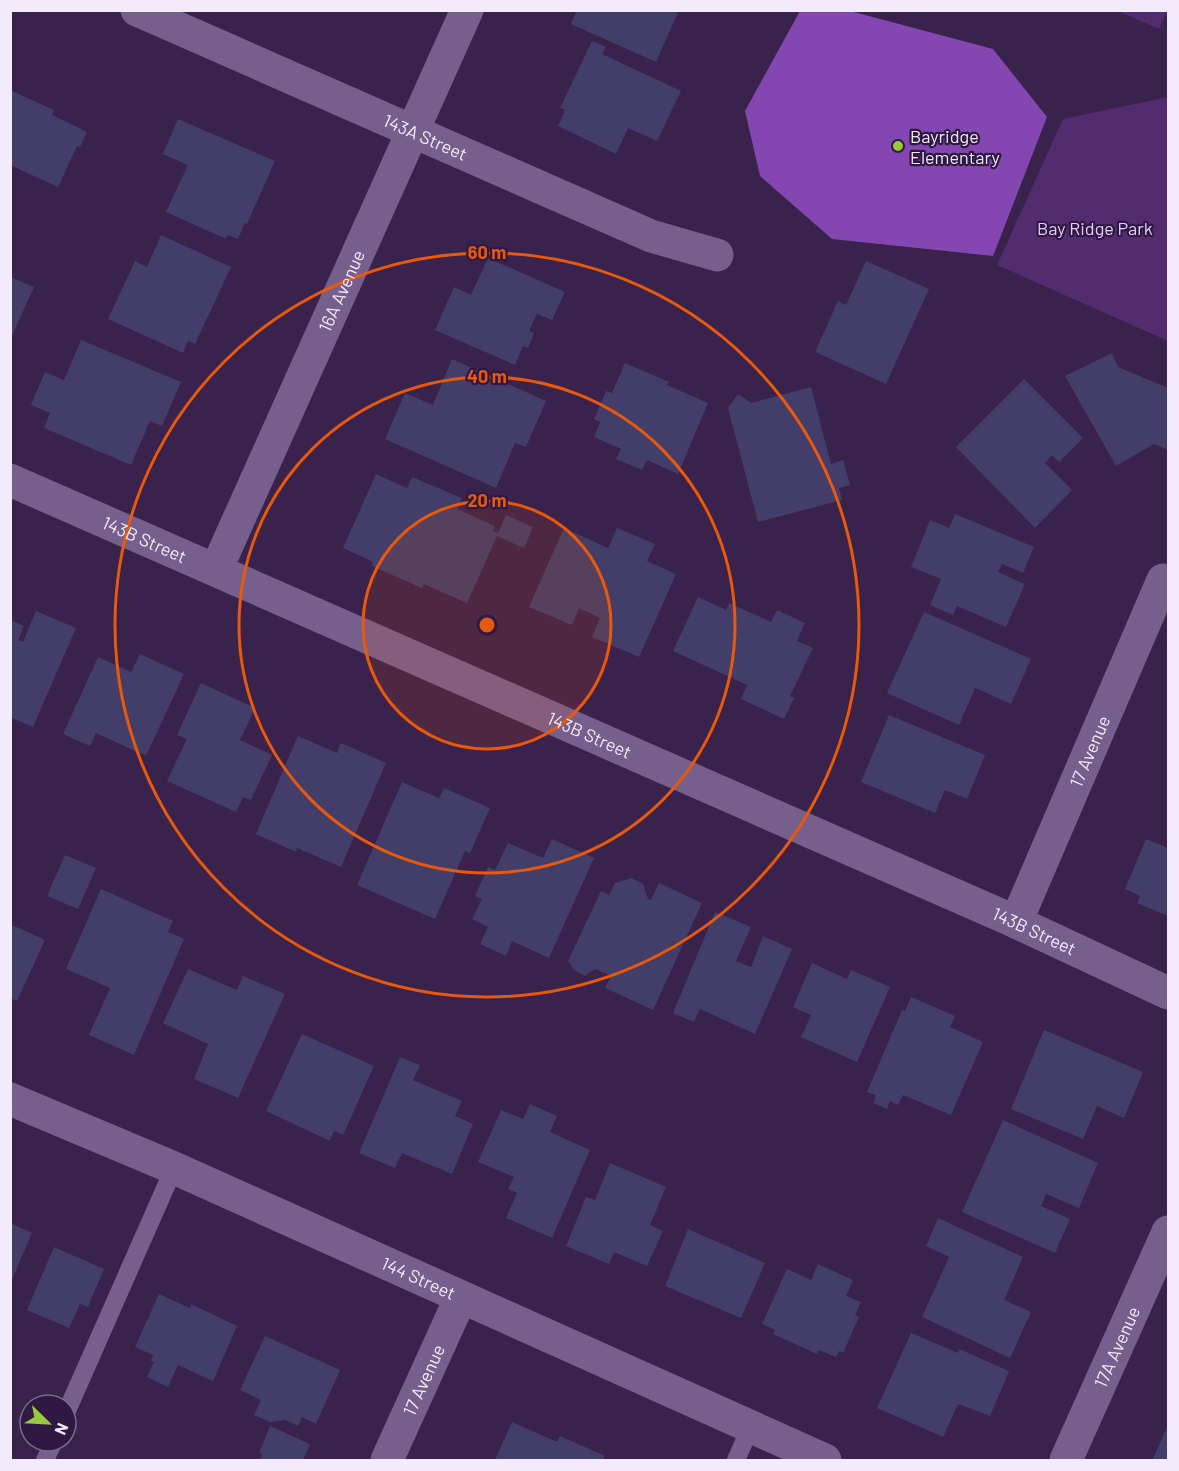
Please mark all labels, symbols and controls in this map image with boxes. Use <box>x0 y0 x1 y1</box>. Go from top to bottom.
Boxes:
street label: 143A Street <box>380 109 471 165</box>
place label: Bayridge Elementary <box>910 125 1000 168</box>
marker: Bayridge Elementary <box>891 139 905 153</box>
park label: Bay Ridge Park <box>1037 217 1153 239</box>
text: 60 m <box>468 241 506 263</box>
street label: 16A Avenue <box>313 246 369 335</box>
text: 40 m <box>467 365 507 387</box>
text: 20 m <box>468 489 506 511</box>
street label: 143B Street <box>99 511 190 567</box>
centre of rings <box>477 615 497 635</box>
street label: 143B Street <box>544 707 635 763</box>
street label: 17 Avenue <box>1064 712 1115 790</box>
street label: 143B Street <box>989 902 1080 959</box>
street label: 144 Street <box>378 1252 459 1304</box>
street label: 17A Avenue <box>1089 1303 1144 1391</box>
street label: 17 Avenue <box>398 1341 449 1419</box>
north arrow <box>18 1393 78 1453</box>
text: N <box>51 1421 73 1438</box>

